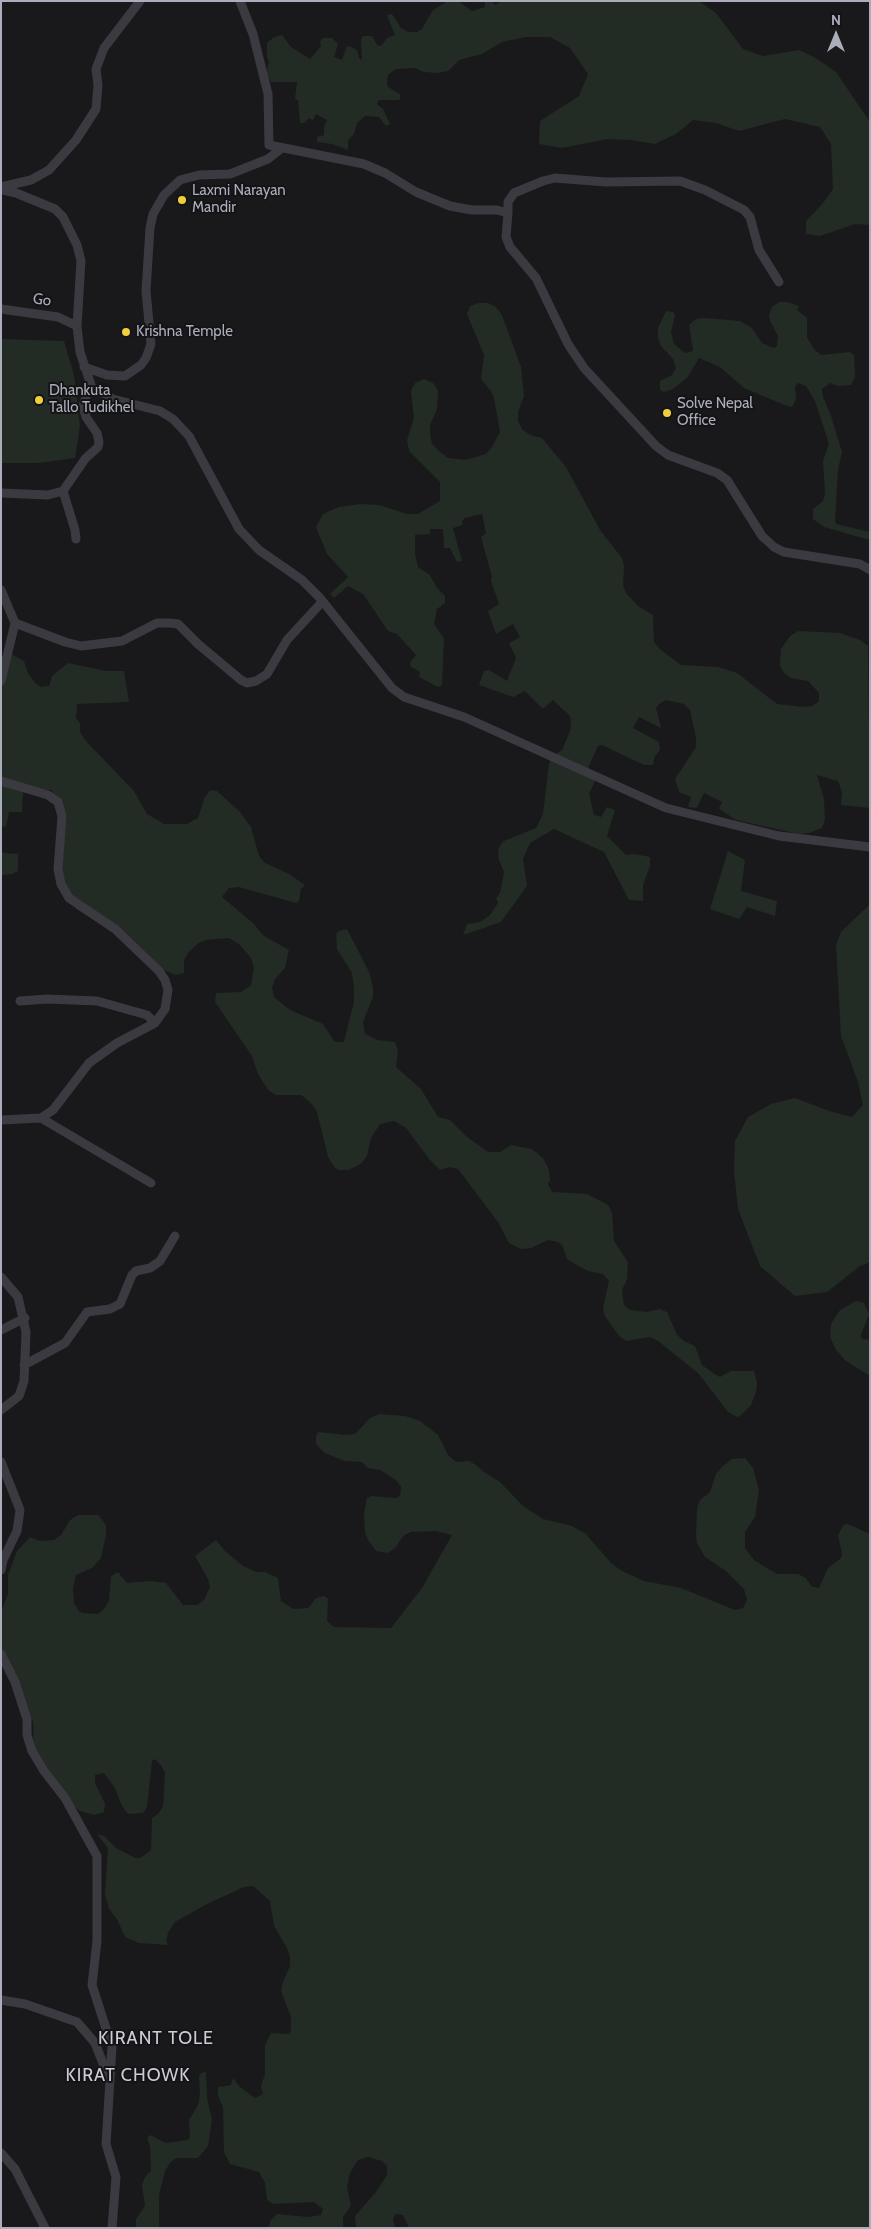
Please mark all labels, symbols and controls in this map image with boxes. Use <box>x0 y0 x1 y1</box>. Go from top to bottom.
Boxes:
north arrow <box>811 10 861 60</box>
text: N <box>831 11 841 29</box>
place label: Laxmi Narayan Mandir <box>192 182 286 217</box>
marker: Laxmi Narayan Mandir <box>176 194 188 206</box>
street label: Go <box>32 290 52 310</box>
place label: Krishna Temple <box>136 323 233 341</box>
marker: Krishna Temple <box>120 326 132 338</box>
place label: Dhankuta Tallo Tudikhel <box>49 382 134 417</box>
marker: Dhankuta Tallo Tudikhel <box>33 394 45 406</box>
place label: Solve Nepal Office <box>677 395 753 430</box>
marker: Solve Nepal Office <box>661 407 673 419</box>
district label: KIRANT TOLE <box>97 2028 215 2050</box>
district label: KIRAT CHOWK <box>64 2065 192 2087</box>

